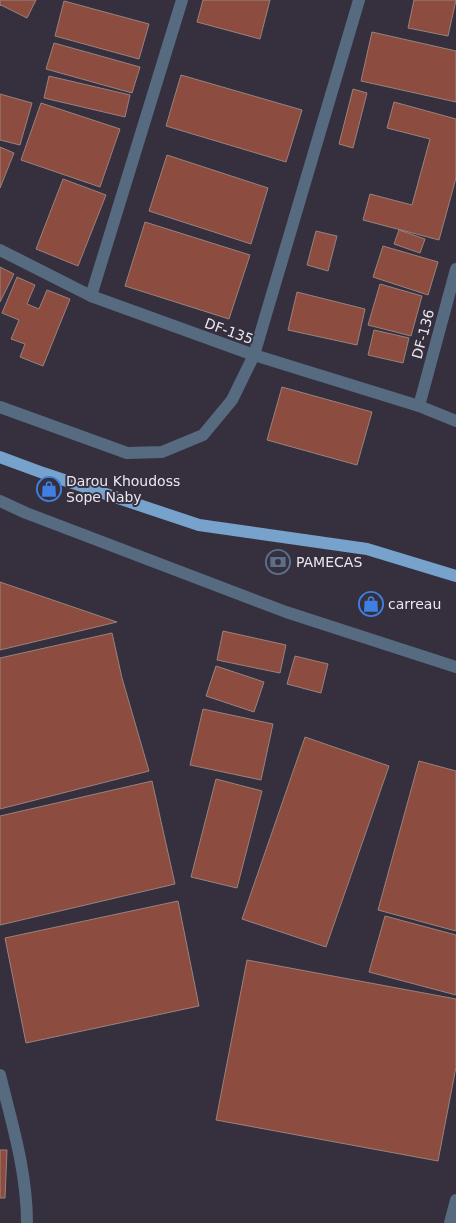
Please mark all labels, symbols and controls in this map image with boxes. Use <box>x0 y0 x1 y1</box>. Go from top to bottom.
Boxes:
street label: DF-136 <box>409 307 437 361</box>
street label: DF-135 <box>202 315 256 347</box>
place label: Darou Khoudoss Sope Naby <box>66 473 180 505</box>
shop icon: Darou Khoudoss Sope Naby <box>36 476 62 502</box>
bank icon: PAMECAS <box>265 549 291 575</box>
place label: PAMECAS <box>296 554 362 570</box>
shop icon: carreau <box>358 591 384 617</box>
place label: carreau <box>388 596 441 612</box>

